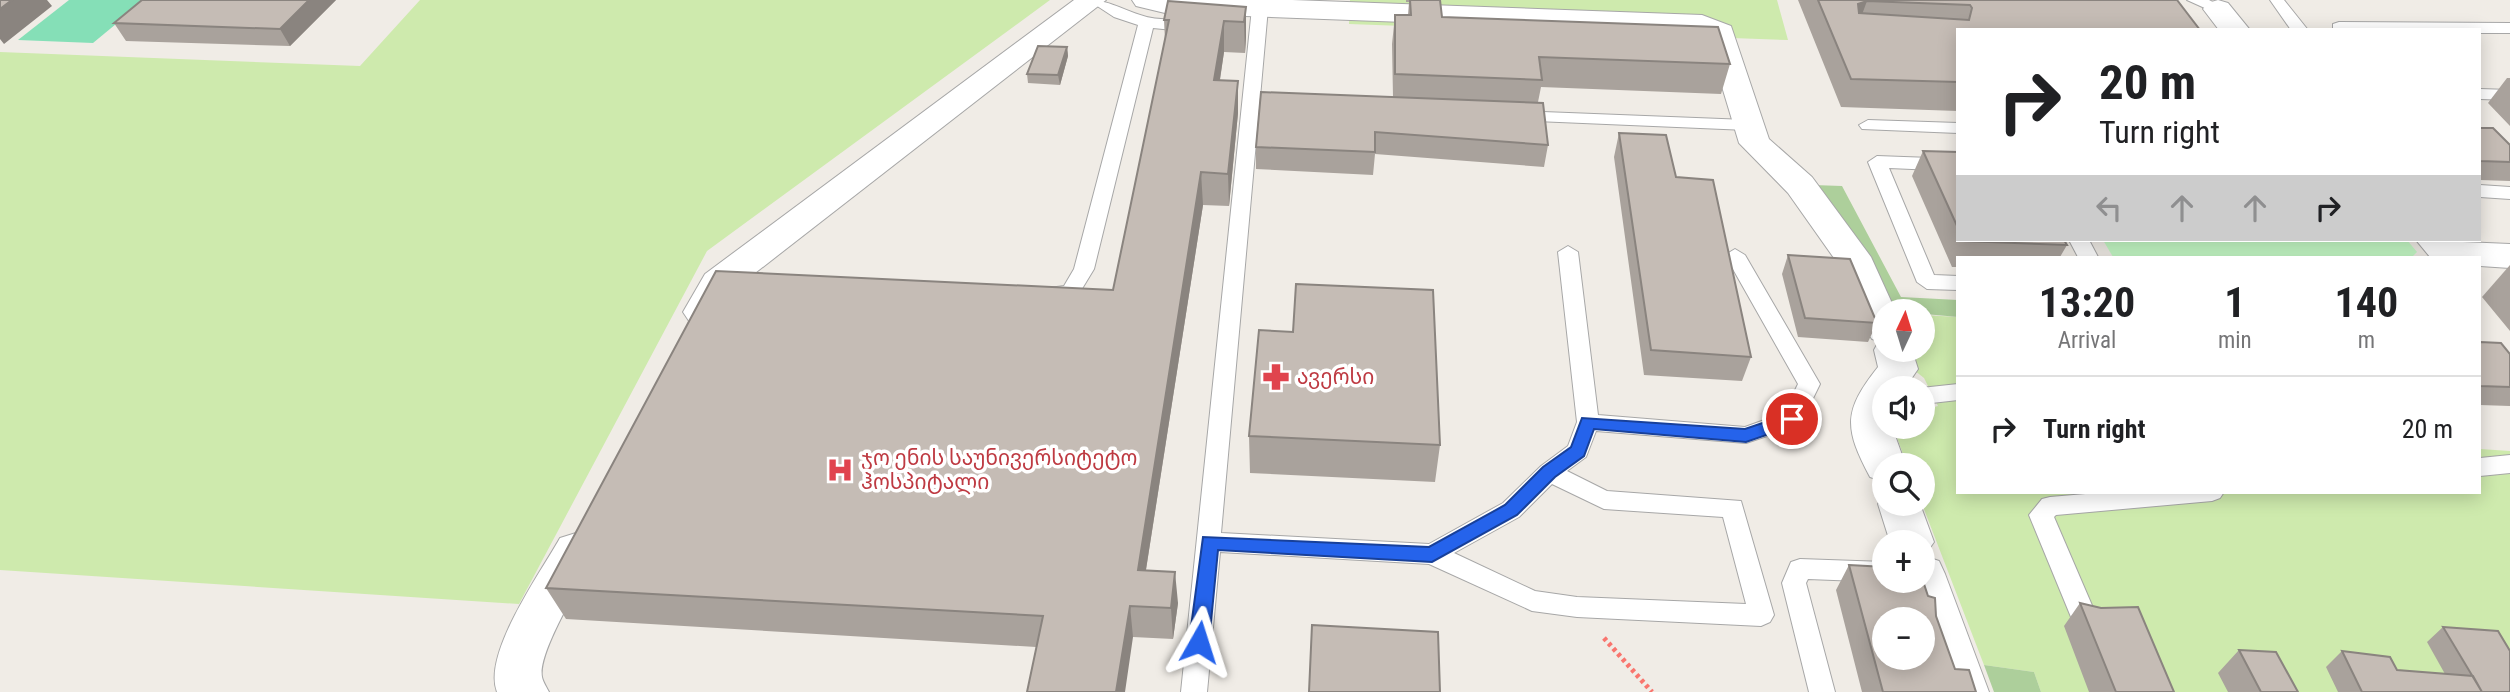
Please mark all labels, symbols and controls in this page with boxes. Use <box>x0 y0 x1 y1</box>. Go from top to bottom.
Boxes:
text: 20 m <box>2099 54 2196 111</box>
icon: right <box>1984 56 2075 147</box>
text: Turn right <box>2099 113 2220 151</box>
icon: left <box>2090 189 2128 227</box>
icon: ahead <box>2163 189 2201 227</box>
icon: ahead <box>2236 189 2274 227</box>
icon: right <box>2309 189 2347 227</box>
text: 13:20 <box>2039 278 2135 327</box>
text: 1 <box>2224 278 2245 327</box>
text: 140 <box>2334 278 2398 327</box>
north arrow <box>1872 299 1936 362</box>
map controls <box>1872 299 1935 670</box>
text: Arrival <box>2058 327 2116 354</box>
text: min <box>2218 327 2252 354</box>
text: m <box>2358 327 2375 354</box>
pharmacy icon: ავერსი <box>1261 362 1291 392</box>
place label: ავერსი <box>1297 365 1374 389</box>
button: sound <box>1872 376 1935 439</box>
pin <box>1762 389 1822 449</box>
icon: arrive <box>1773 400 1811 438</box>
icon: right <box>1984 410 2022 448</box>
text: Turn right <box>2043 414 2145 444</box>
text: 20 m <box>2402 414 2453 444</box>
place label: ჯო ენის საუნივერსიტეტო ჰოსპიტალი <box>861 446 1138 495</box>
button: search <box>1872 453 1935 516</box>
hospital icon: ჯო ენის საუნივერსიტეტო ჰოსპიტალი <box>825 455 855 485</box>
button: + <box>1872 530 1935 593</box>
position arrow <box>1162 605 1236 679</box>
button: − <box>1872 607 1935 670</box>

